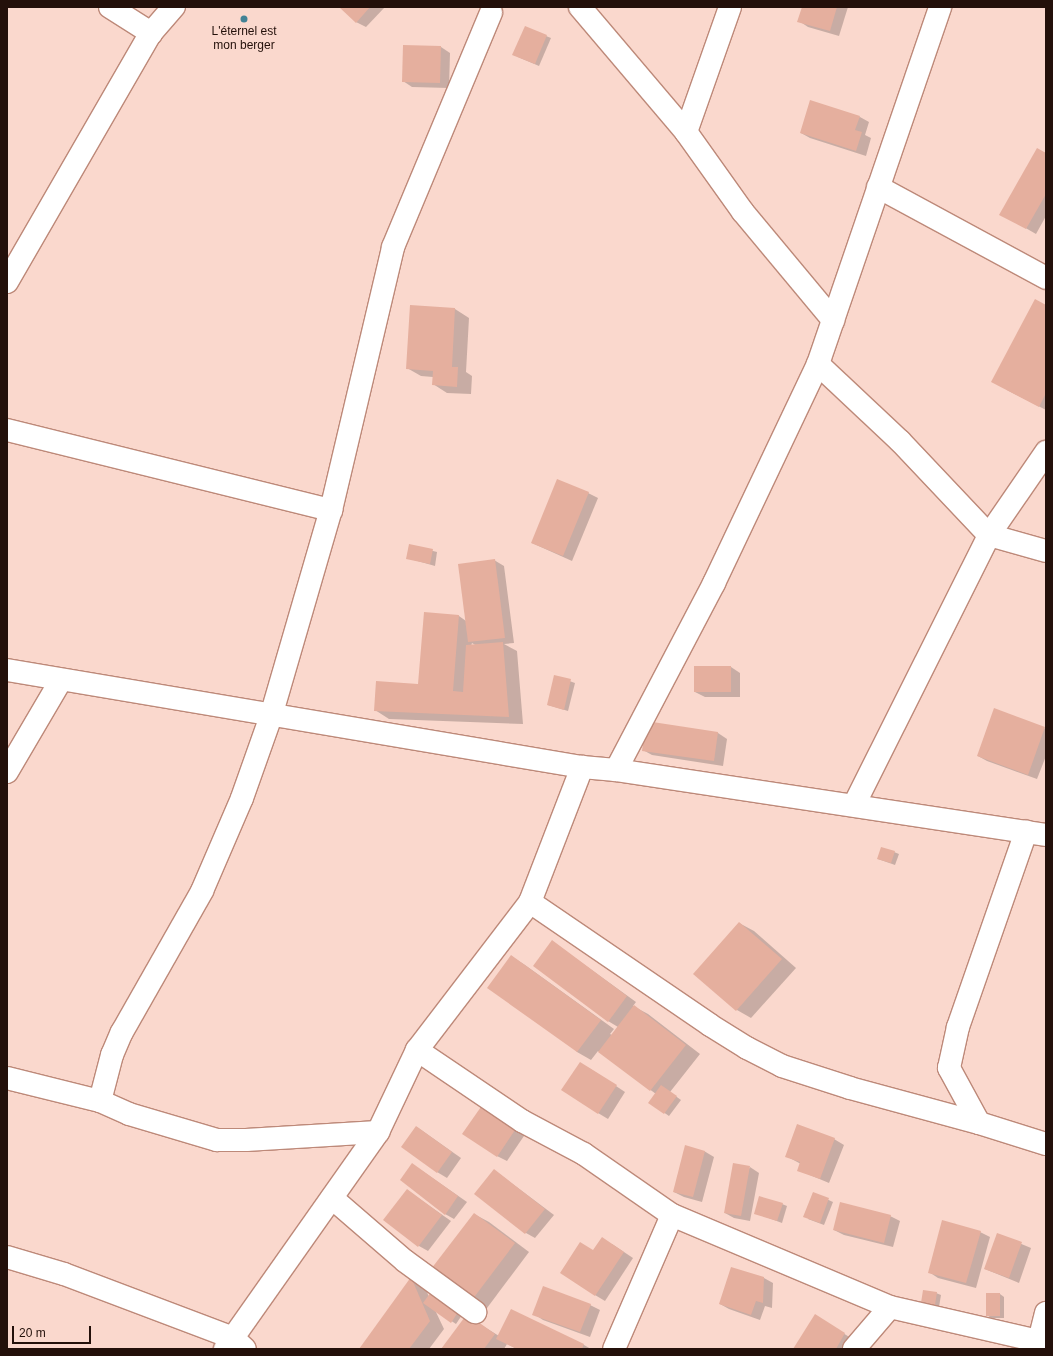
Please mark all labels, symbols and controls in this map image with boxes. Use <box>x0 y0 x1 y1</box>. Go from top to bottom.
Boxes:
marker: L'éternel est mon berger <box>239 14 249 24</box>
place label: L'éternel est mon berger <box>212 25 276 53</box>
scale bar <box>14 1318 93 1344</box>
text: 20 m <box>19 1326 46 1340</box>

